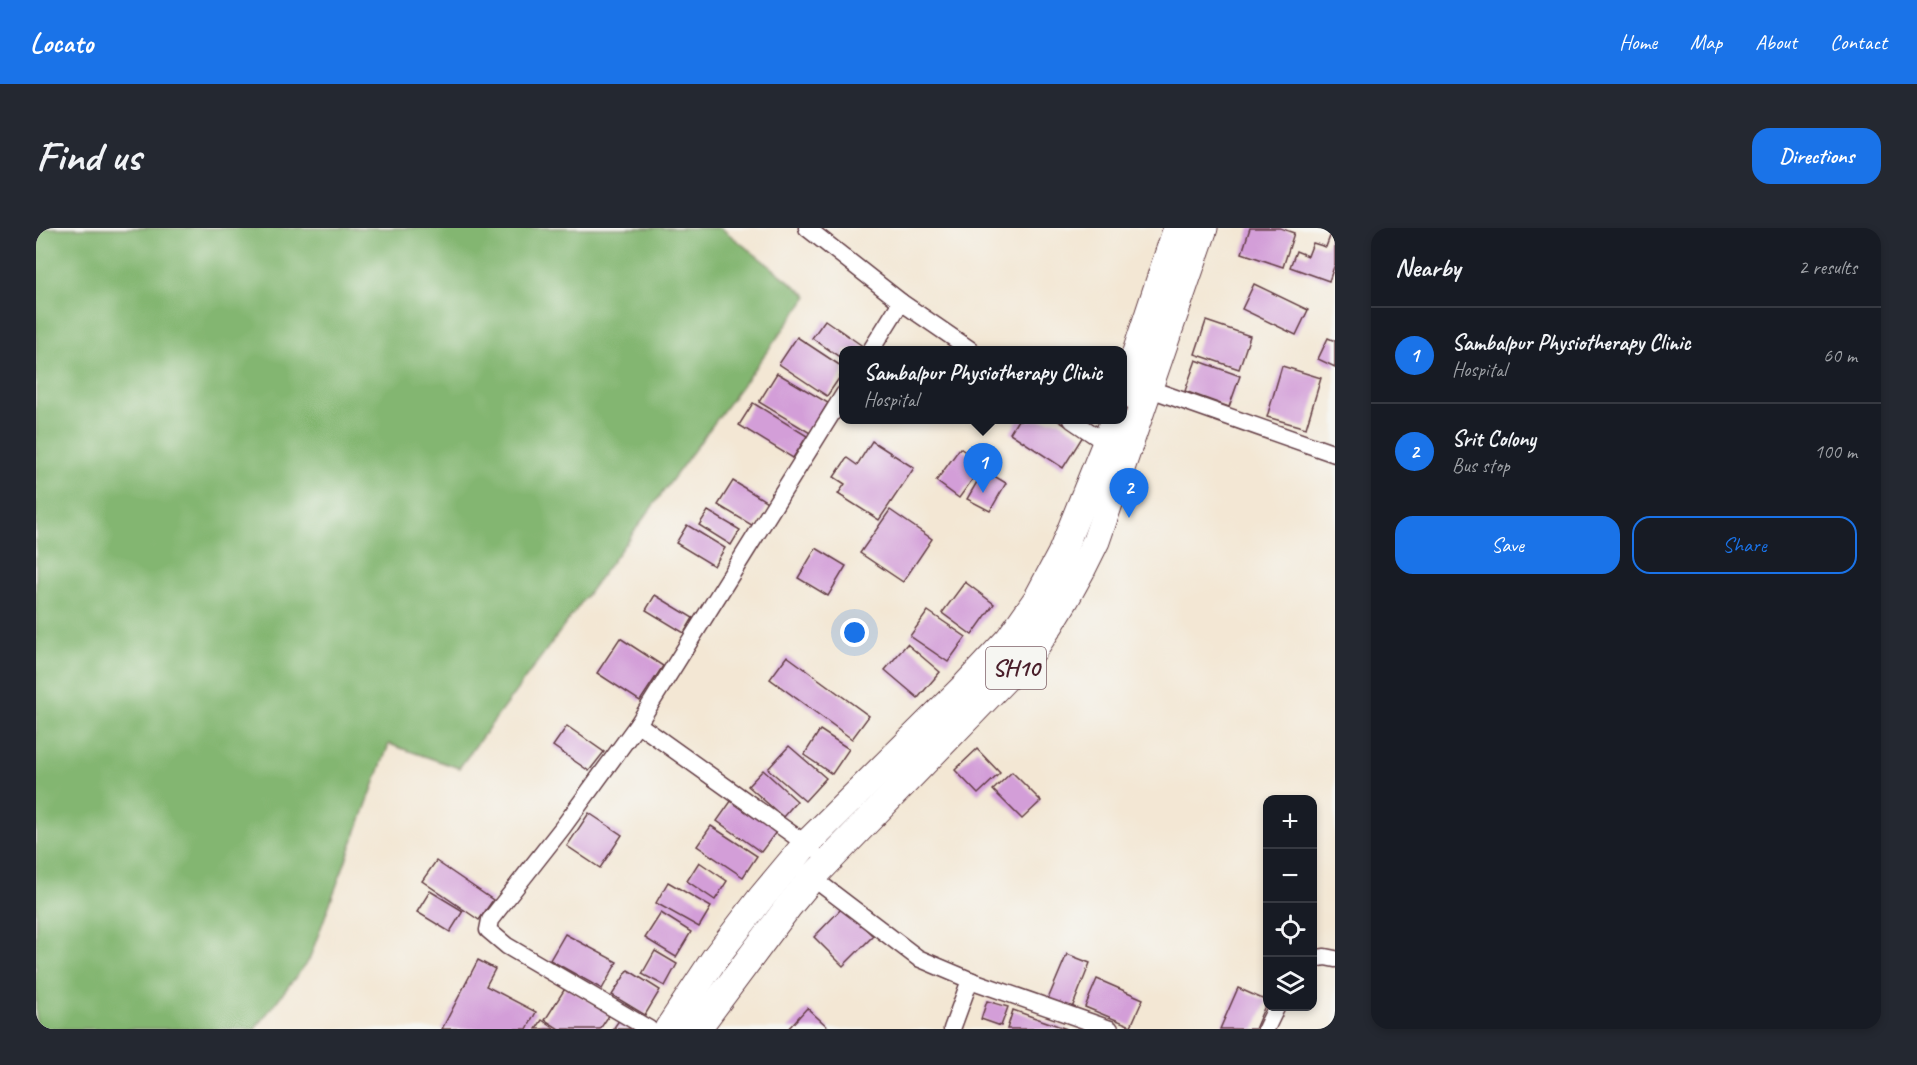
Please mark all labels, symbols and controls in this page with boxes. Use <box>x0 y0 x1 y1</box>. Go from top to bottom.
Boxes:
text: Locato <box>30 25 93 60</box>
text: Home <box>1619 29 1657 55</box>
text: Map <box>1690 29 1722 55</box>
text: About <box>1755 29 1797 55</box>
text: Contact <box>1830 29 1887 55</box>
button: Directions <box>1752 128 1881 184</box>
text: Find us <box>36 130 141 183</box>
text: Nearby <box>1395 251 1460 284</box>
text: 2 results <box>1798 255 1857 280</box>
text: Sambalpur Physiotherapy Clinic <box>1452 329 1690 357</box>
text: 1 <box>1410 343 1419 368</box>
text: 60 m <box>1823 343 1857 368</box>
popup <box>839 346 1127 424</box>
text: Hospital <box>1452 357 1507 382</box>
text: Sambalpur Physiotherapy Clinic <box>864 359 1102 387</box>
text: Hospital <box>864 387 918 412</box>
text: Srit Colony <box>1452 425 1536 453</box>
text: 2 <box>1410 439 1419 464</box>
text: 100 m <box>1814 439 1857 464</box>
pin: 1 <box>964 444 1002 493</box>
text: Bus stop <box>1452 453 1510 478</box>
pin: 2 <box>1110 468 1148 518</box>
button: Save <box>1395 516 1620 574</box>
button: Share <box>1632 516 1857 574</box>
your location <box>840 618 869 647</box>
road number: SH10 <box>986 647 1046 689</box>
map controls <box>1263 795 1317 1011</box>
button: + <box>1263 795 1317 849</box>
button: − <box>1263 849 1317 903</box>
button: locate <box>1263 903 1317 957</box>
button: layers <box>1263 957 1317 1011</box>

